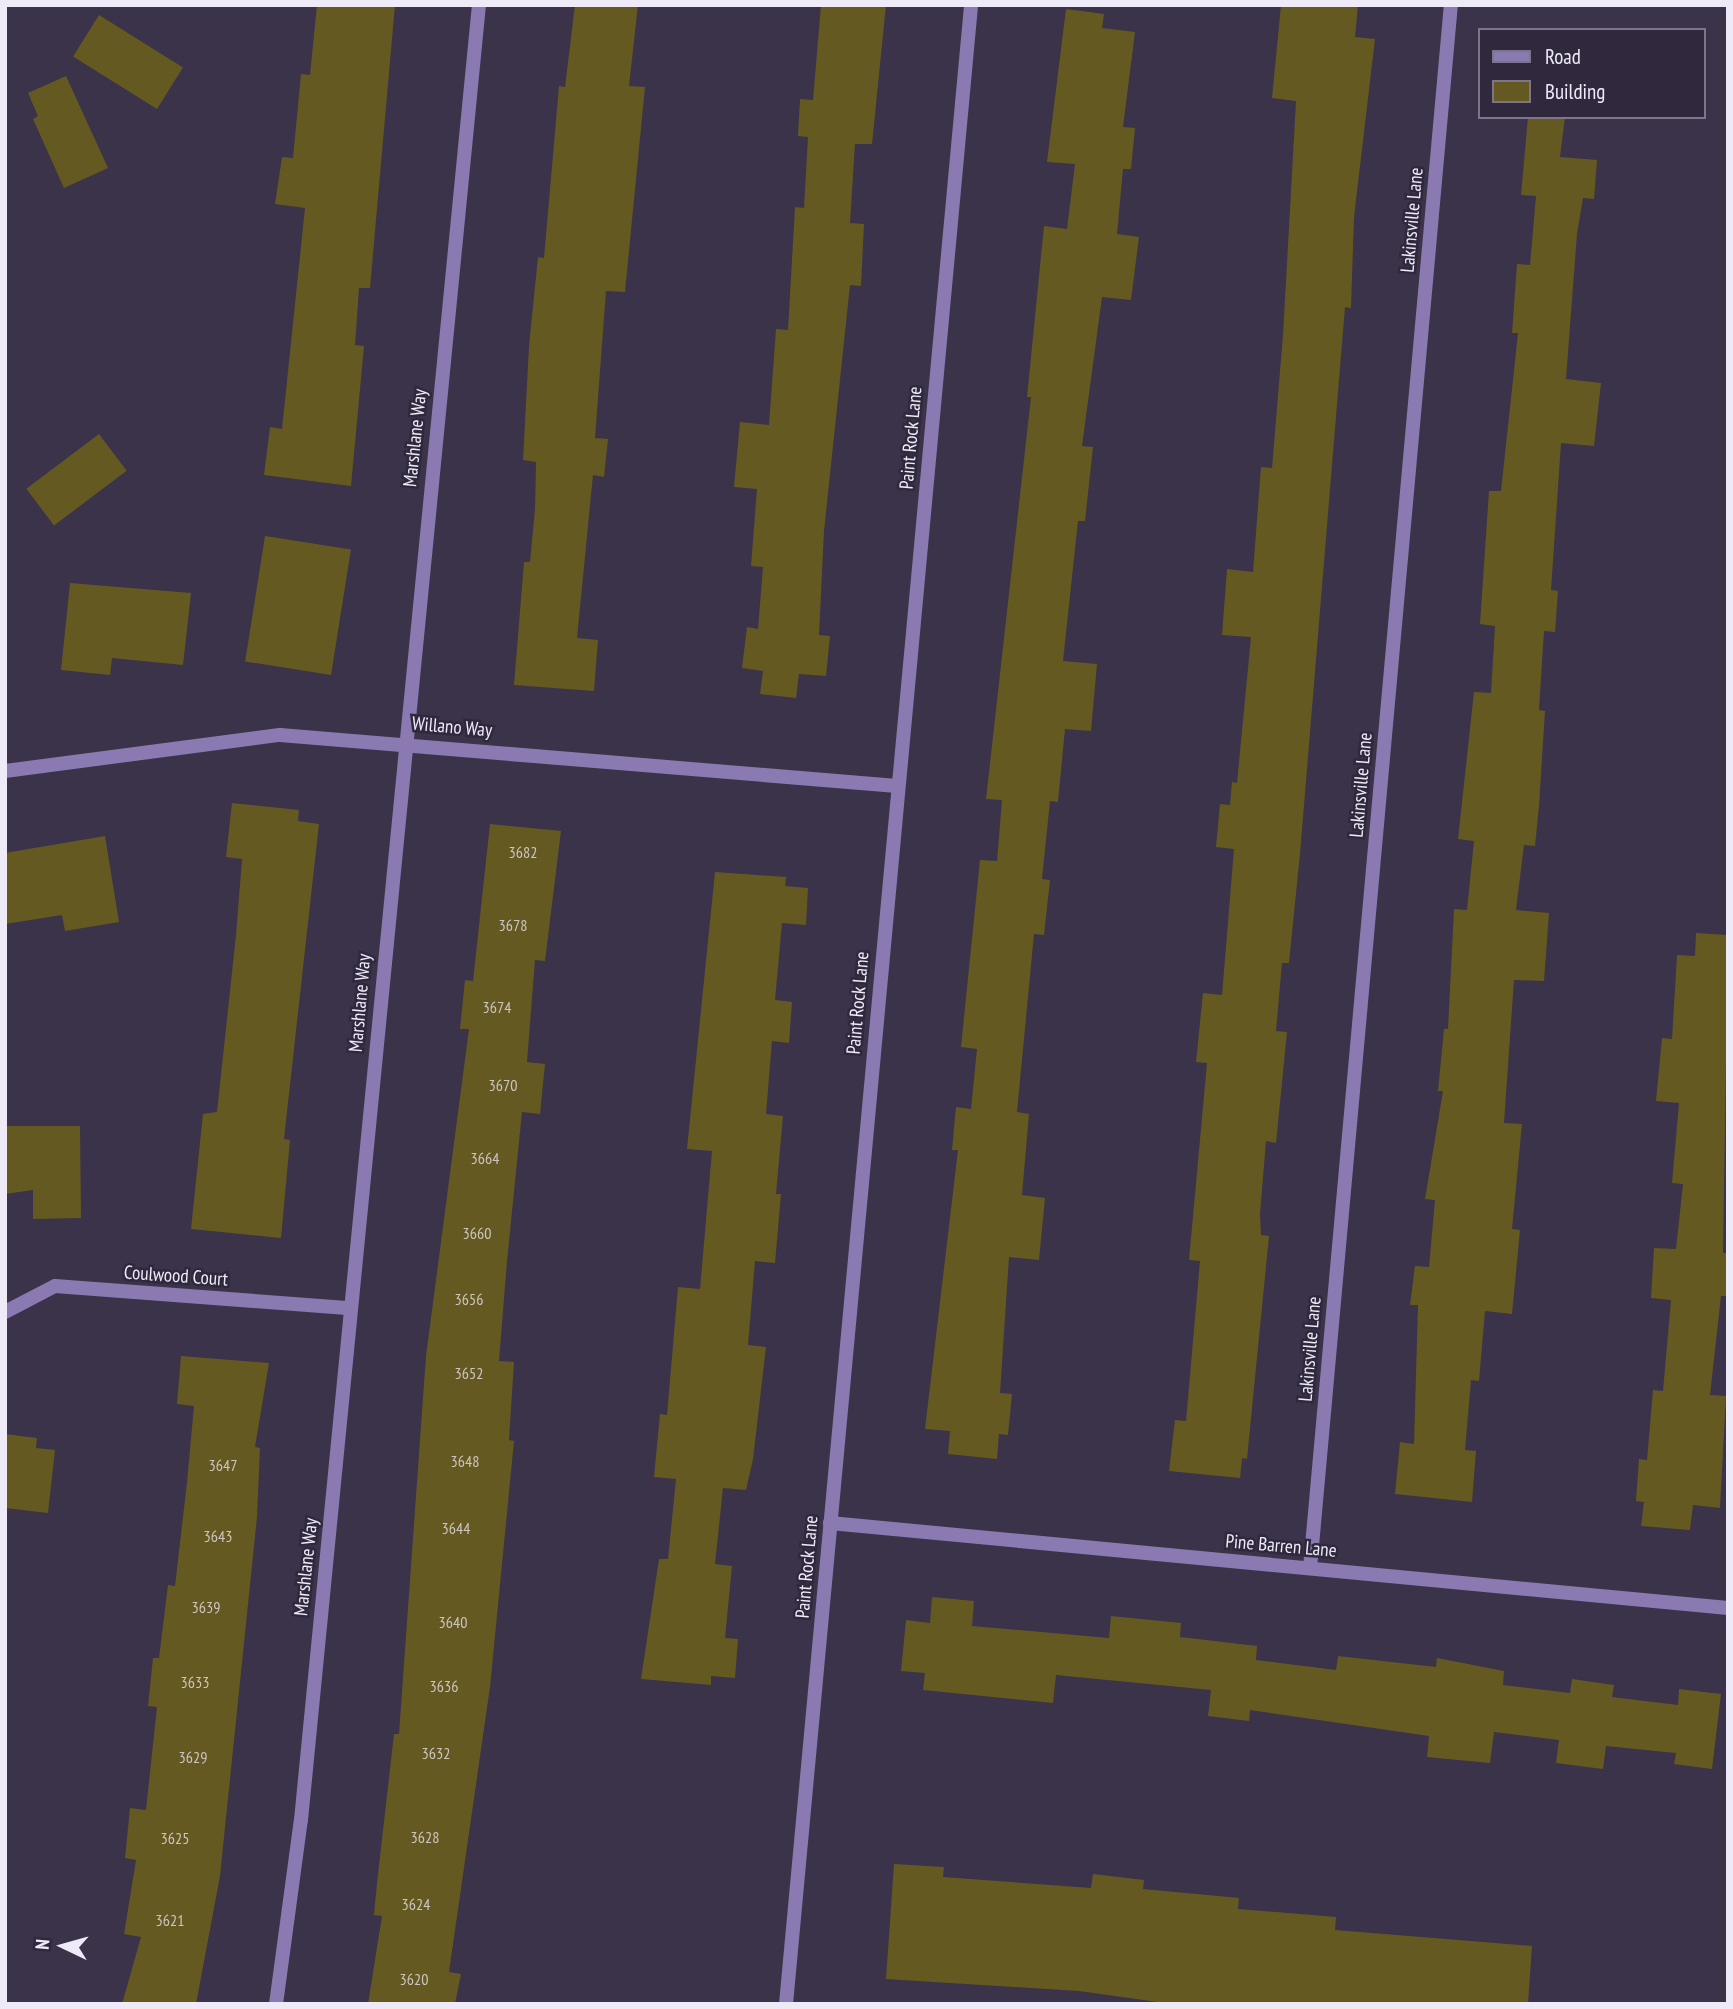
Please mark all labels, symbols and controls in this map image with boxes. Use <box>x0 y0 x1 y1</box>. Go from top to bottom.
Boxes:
legend <box>1478 28 1705 119</box>
text: Road <box>1545 43 1581 70</box>
text: Building <box>1545 78 1605 105</box>
street label: Lakinsville Lane <box>1396 167 1428 273</box>
street label: Paint Rock Lane <box>895 385 927 491</box>
street label: Marshlane Way <box>398 388 432 488</box>
street label: Willano Way <box>411 712 493 742</box>
street label: Lakinsville Lane <box>1345 732 1377 838</box>
house number: 3682 <box>509 842 537 862</box>
house number: 3678 <box>499 915 527 935</box>
street label: Paint Rock Lane <box>842 950 874 1056</box>
street label: Marshlane Way <box>344 953 376 1053</box>
house number: 3674 <box>483 997 511 1017</box>
house number: 3670 <box>489 1075 517 1095</box>
house number: 3664 <box>471 1148 499 1168</box>
house number: 3660 <box>463 1223 491 1243</box>
street label: Coulwood Court <box>123 1261 229 1291</box>
house number: 3656 <box>455 1289 483 1309</box>
street label: Lakinsville Lane <box>1294 1296 1326 1402</box>
house number: 3652 <box>455 1363 483 1383</box>
house number: 3648 <box>451 1451 479 1471</box>
house number: 3647 <box>209 1455 237 1475</box>
street label: Paint Rock Lane <box>791 1514 823 1620</box>
street label: Marshlane Way <box>289 1517 323 1617</box>
house number: 3644 <box>442 1518 470 1538</box>
house number: 3643 <box>204 1526 232 1546</box>
street label: Pine Barren Lane <box>1224 1530 1338 1562</box>
house number: 3639 <box>192 1597 220 1617</box>
house number: 3640 <box>439 1612 467 1632</box>
house number: 3633 <box>181 1672 209 1692</box>
house number: 3636 <box>430 1676 458 1696</box>
house number: 3632 <box>422 1743 450 1763</box>
house number: 3629 <box>179 1747 207 1767</box>
house number: 3628 <box>411 1827 439 1847</box>
house number: 3625 <box>161 1828 189 1848</box>
house number: 3624 <box>402 1894 430 1914</box>
house number: 3621 <box>156 1910 184 1930</box>
north arrow <box>28 1911 98 1981</box>
text: N <box>30 1938 54 1950</box>
house number: 3620 <box>400 1969 428 1989</box>

